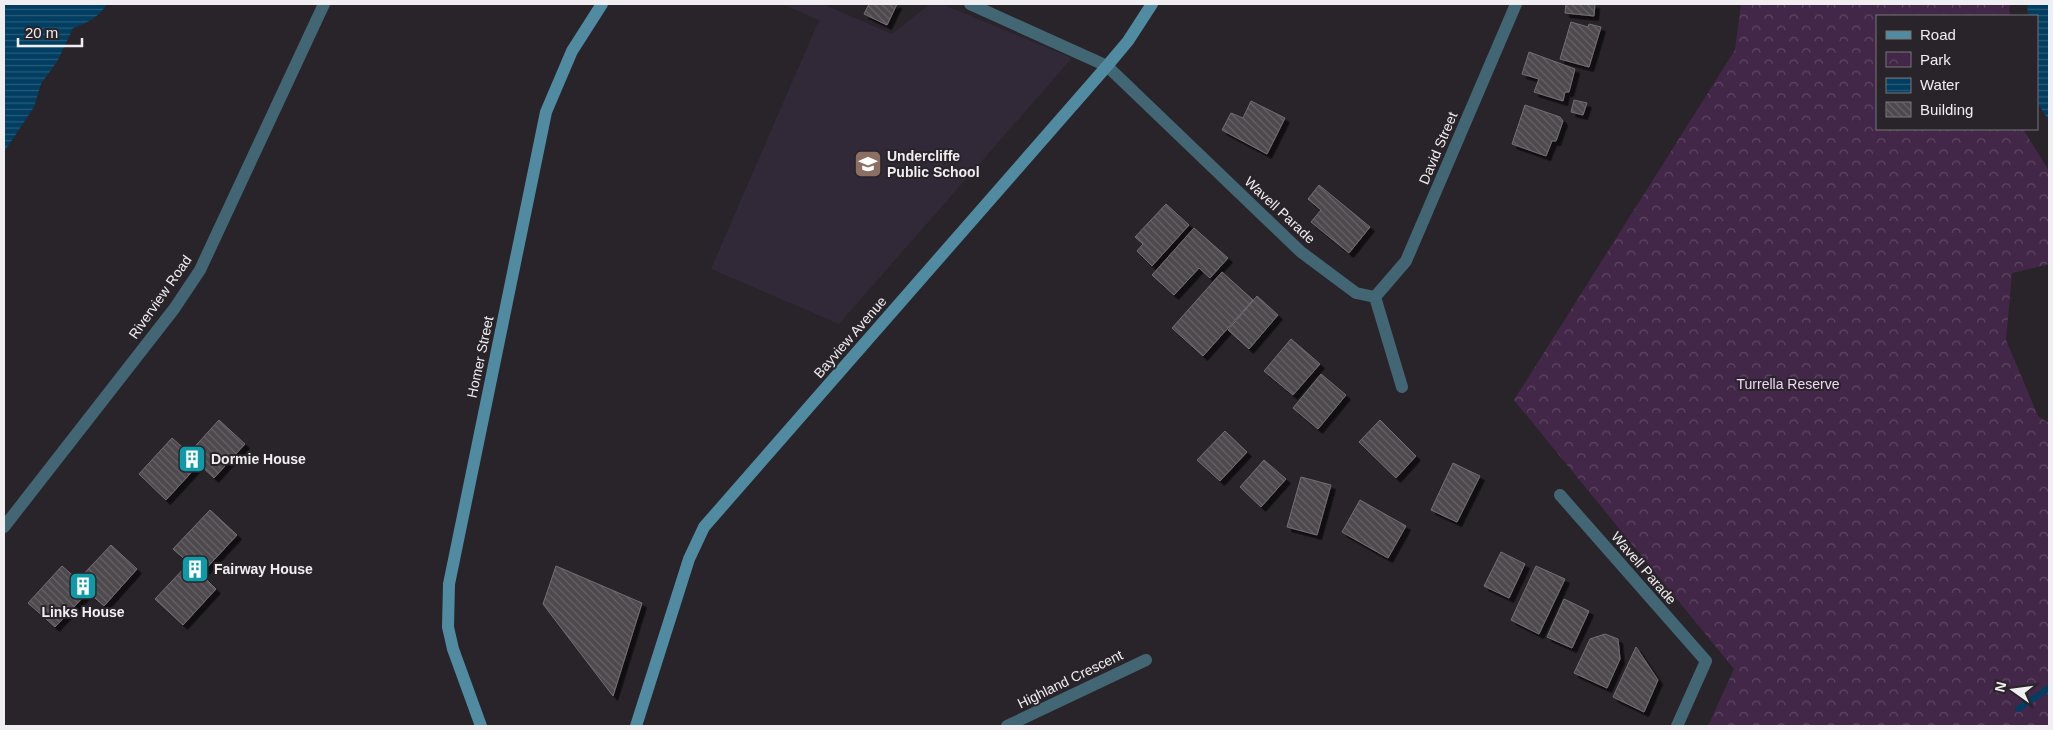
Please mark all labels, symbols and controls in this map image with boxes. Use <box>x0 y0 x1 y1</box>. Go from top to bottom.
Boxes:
scale bar <box>18 15 81 47</box>
legend <box>1876 15 2038 130</box>
text: 20 m <box>25 24 58 41</box>
text: Road <box>1920 26 1956 43</box>
text: Park <box>1920 51 1951 68</box>
text: Water <box>1920 76 1959 93</box>
text: Building <box>1920 101 1973 118</box>
street label: David Street <box>1416 109 1460 187</box>
place label: Undercliffe Public School <box>887 148 980 180</box>
school or university icon: Undercliffe Public School <box>853 149 883 179</box>
street label: Wavell Parade <box>1241 173 1319 247</box>
street label: Riverview Road <box>125 252 195 342</box>
street label: Bayview Avenue <box>810 293 890 381</box>
street label: Homer Street <box>464 315 497 399</box>
park label: Turrella Reserve <box>1737 376 1840 392</box>
building icon: Dormie House <box>177 444 207 474</box>
place label: Dormie House <box>211 451 306 467</box>
street label: Wavell Parade <box>1608 529 1680 608</box>
building icon: Fairway House <box>180 554 210 584</box>
place label: Fairway House <box>214 561 313 577</box>
building icon: Links House <box>68 571 98 601</box>
place label: Links House <box>41 604 125 620</box>
street label: Highland Crescent <box>1015 647 1125 711</box>
north arrow <box>1988 665 2038 715</box>
text: N <box>1991 680 2009 694</box>

